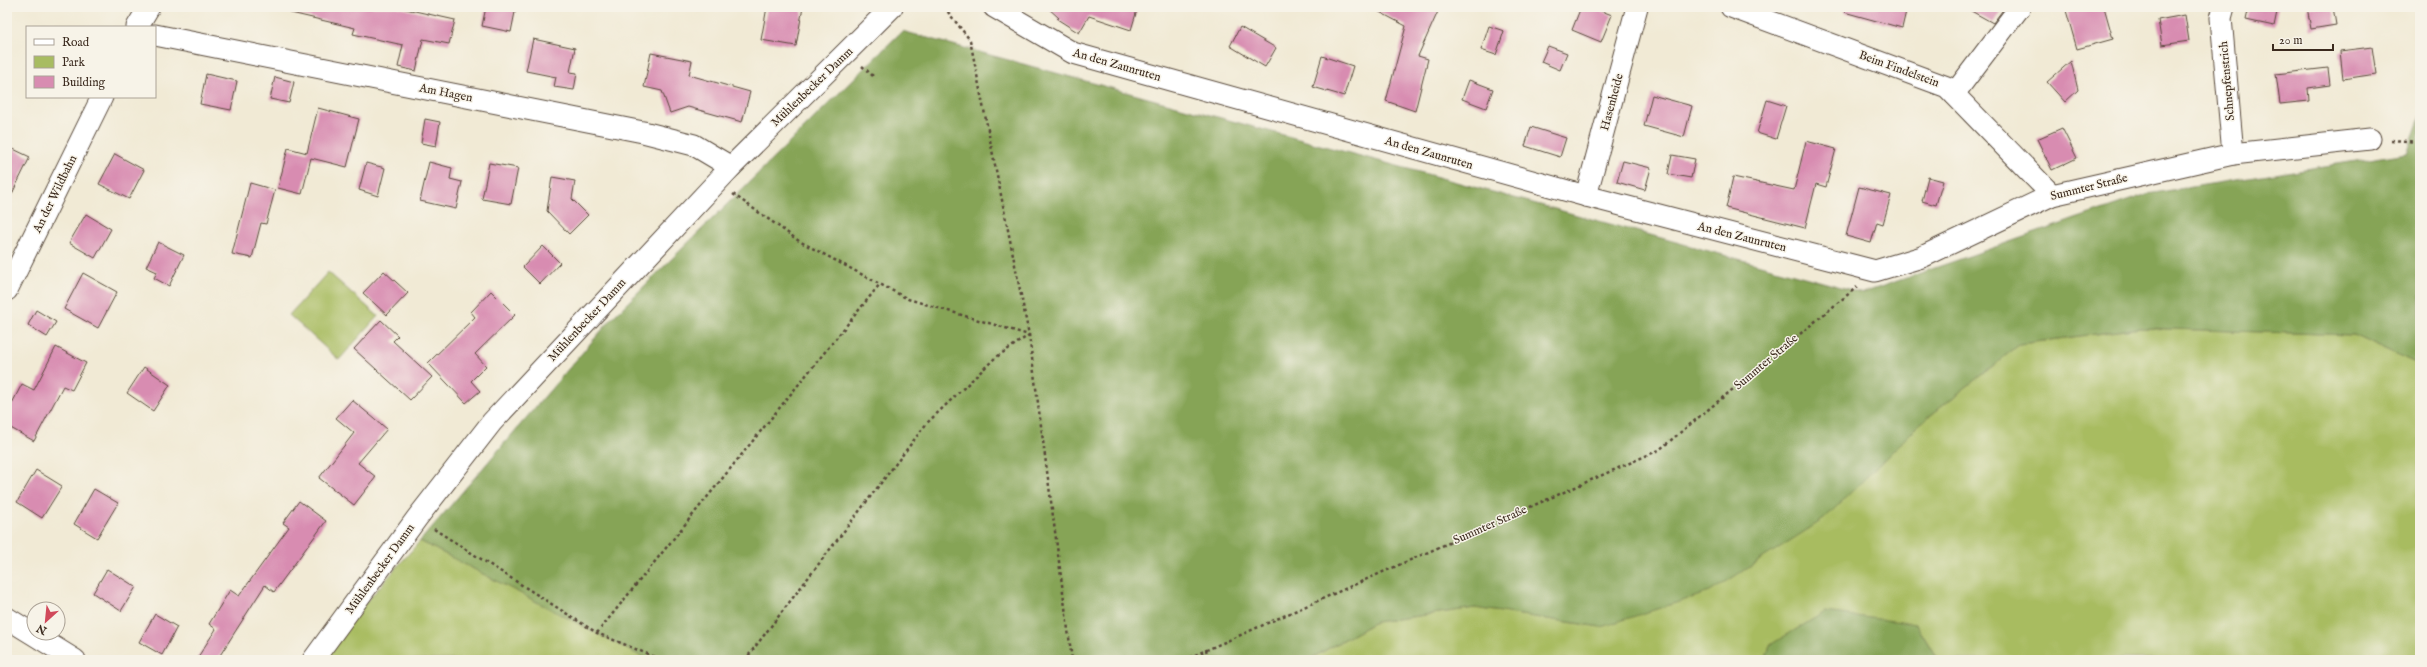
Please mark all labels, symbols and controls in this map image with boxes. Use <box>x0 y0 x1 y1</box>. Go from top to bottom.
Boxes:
legend <box>26 26 156 98</box>
scale bar <box>2273 26 2333 52</box>
text: 20 m <box>2279 33 2302 48</box>
text: Road <box>62 35 90 50</box>
street label: Schnepfenstrich <box>2216 40 2239 121</box>
street label: Mühlenbecker Damm <box>768 44 856 130</box>
street label: An den Zaunruten <box>1070 45 1163 85</box>
street label: Beim Findelstein <box>1857 48 1942 91</box>
text: Park <box>62 55 85 70</box>
street label: Hasenheide <box>1597 71 1627 132</box>
text: Building <box>62 75 106 90</box>
street label: Am Hagen <box>417 80 474 106</box>
street label: An den Zaunruten <box>1382 133 1475 173</box>
street label: An der Wildbahn <box>29 152 81 236</box>
street label: Summter Straße <box>2049 170 2130 204</box>
street label: An den Zaunruten <box>1695 218 1789 255</box>
street label: Mühlenbecker Damm <box>545 275 629 365</box>
street label: Summter Straße <box>1731 331 1801 393</box>
street label: Summter Straße <box>1451 502 1530 548</box>
street label: Mühlenbecker Damm <box>342 521 418 617</box>
north arrow <box>26 601 66 641</box>
text: N <box>34 620 50 638</box>

